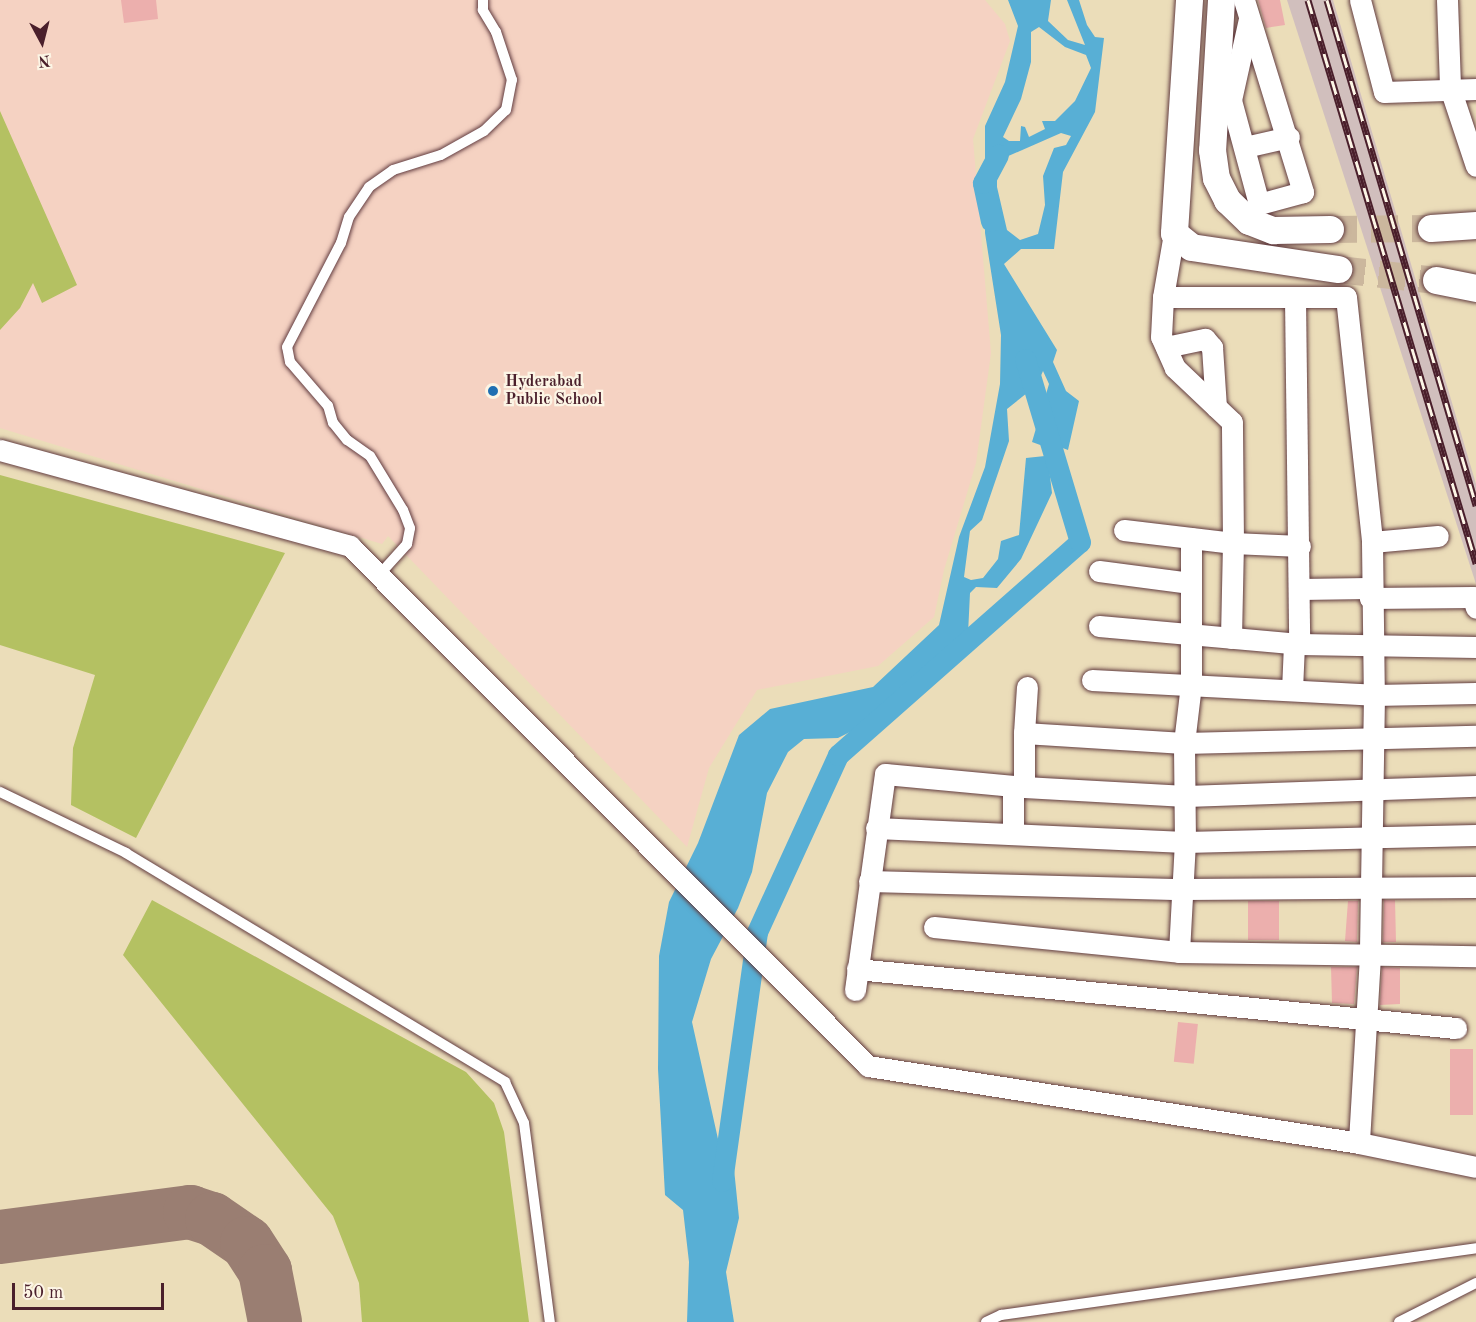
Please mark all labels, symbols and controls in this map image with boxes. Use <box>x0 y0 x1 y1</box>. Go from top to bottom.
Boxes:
north arrow <box>12 12 72 72</box>
text: N <box>37 51 51 69</box>
place label: Hyderabad Public School <box>505 372 603 410</box>
marker: Hyderabad Public School <box>486 384 500 398</box>
scale bar <box>15 1271 166 1309</box>
text: 50 m <box>23 1284 63 1302</box>

